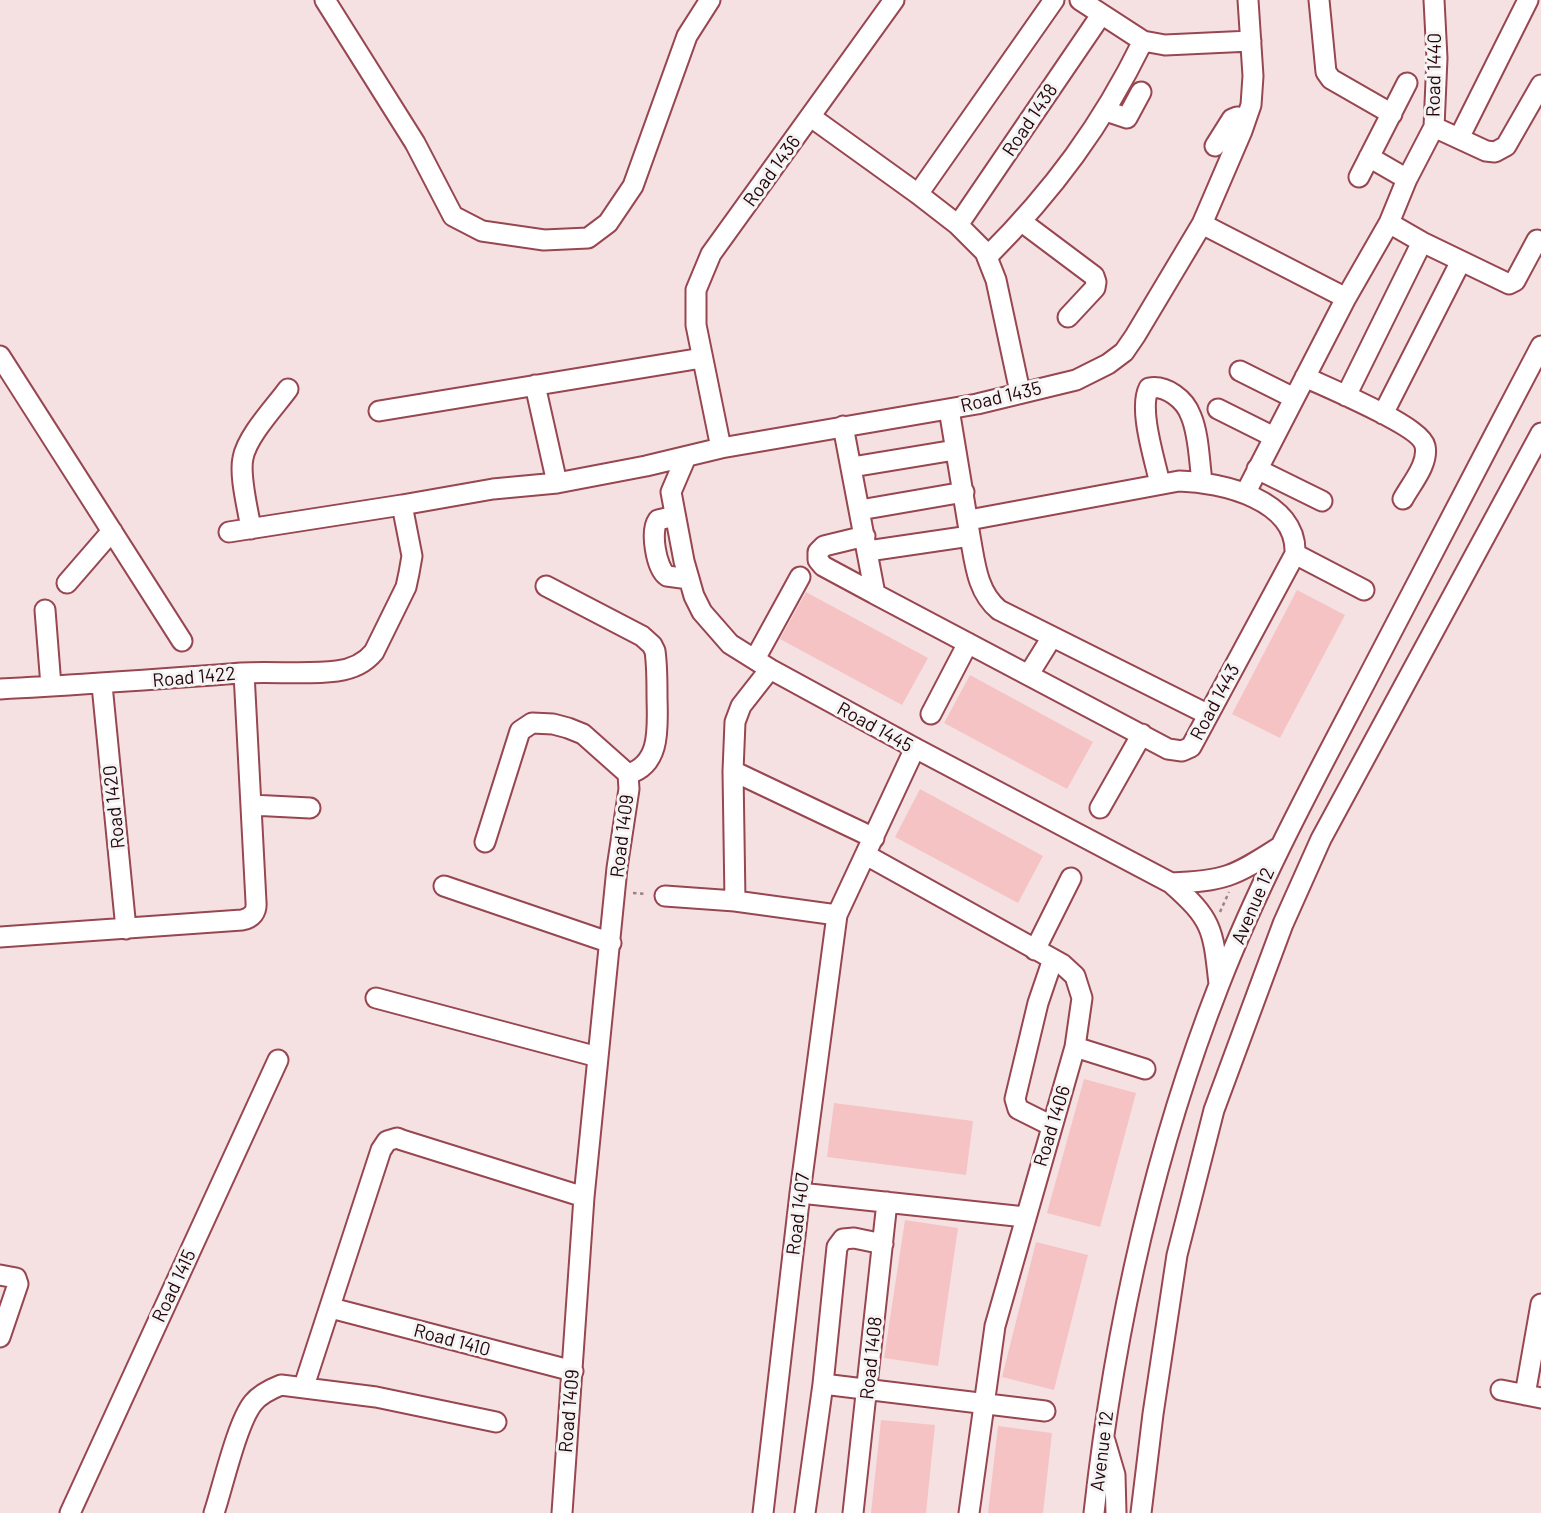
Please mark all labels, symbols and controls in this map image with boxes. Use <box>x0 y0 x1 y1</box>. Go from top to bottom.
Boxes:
street label: Road 1440 <box>1422 33 1446 117</box>
street label: Road 1438 <box>997 79 1063 161</box>
street label: Road 1436 <box>739 131 805 211</box>
street label: Road 1435 <box>958 377 1044 417</box>
street label: Road 1443 <box>1185 660 1245 744</box>
street label: Road 1422 <box>152 662 236 692</box>
street label: Road 1445 <box>833 697 917 757</box>
street label: Road 1420 <box>98 764 130 850</box>
street label: Road 1409 <box>606 793 638 879</box>
street label: Avenue 12 <box>1227 864 1279 948</box>
street label: Road 1406 <box>1029 1083 1075 1169</box>
street label: Road 1407 <box>782 1172 814 1256</box>
street label: Road 1415 <box>147 1246 201 1326</box>
street label: Road 1408 <box>855 1315 887 1401</box>
street label: Road 1410 <box>411 1319 493 1361</box>
street label: Road 1409 <box>554 1368 584 1454</box>
street label: Avenue 12 <box>1086 1409 1118 1493</box>

